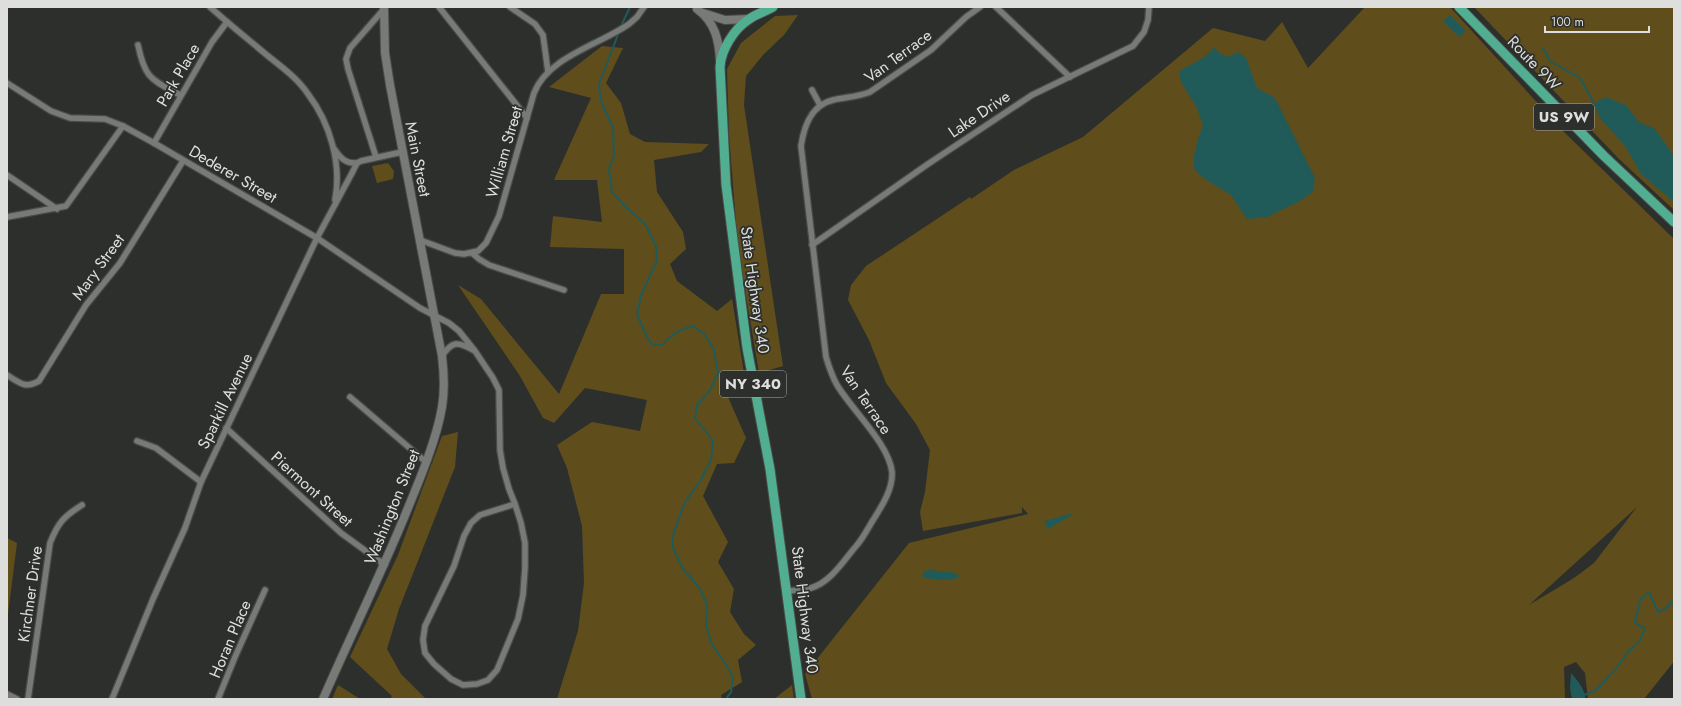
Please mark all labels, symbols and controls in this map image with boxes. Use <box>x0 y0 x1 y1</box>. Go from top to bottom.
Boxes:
scale bar <box>1545 8 1649 34</box>
text: 100 m <box>1551 13 1584 31</box>
street label: Van Terrace <box>859 24 937 88</box>
street label: Route 9W <box>1502 31 1566 96</box>
street label: Park Place <box>151 39 205 111</box>
street label: Lake Drive <box>943 85 1015 143</box>
street label: William Street <box>480 103 528 201</box>
road number: US 9W <box>1534 104 1594 130</box>
street label: Main Street <box>399 119 437 199</box>
street label: Dederer Street <box>185 139 282 209</box>
street label: State Highway 340 <box>735 225 775 355</box>
street label: Mary Street <box>66 229 130 305</box>
street label: Sparkill Avenue <box>192 349 258 453</box>
street label: Van Terrace <box>835 361 897 439</box>
road number: NY 340 <box>720 371 786 397</box>
street label: Piermont Street <box>266 446 358 532</box>
street label: Washington Street <box>358 446 426 568</box>
street label: Kirchner Drive <box>12 544 48 644</box>
street label: State Highway 340 <box>786 545 824 675</box>
street label: Horan Place <box>203 596 257 682</box>

